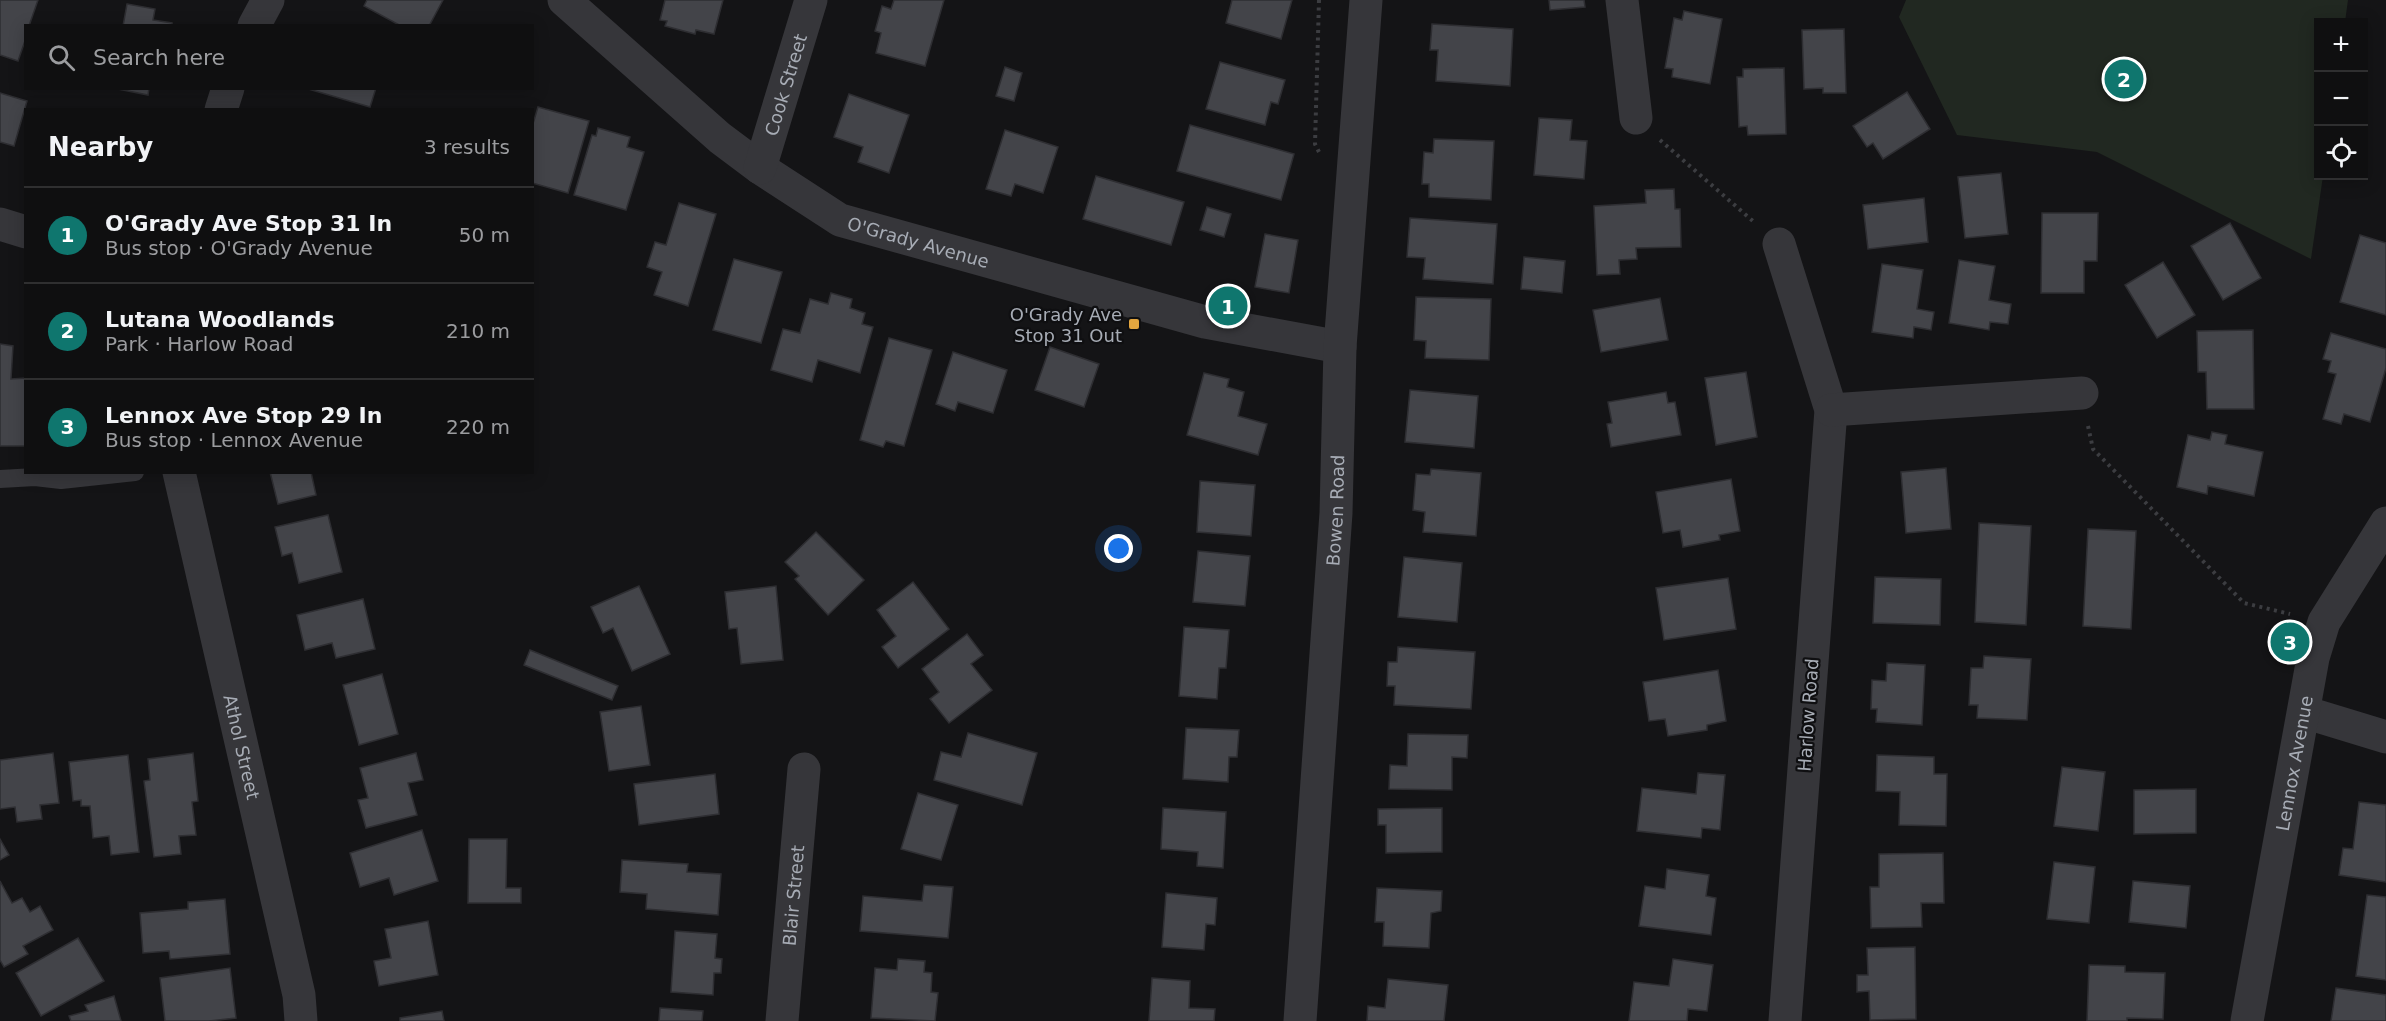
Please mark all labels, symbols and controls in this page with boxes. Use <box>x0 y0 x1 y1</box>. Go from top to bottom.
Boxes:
map controls <box>2314 18 2368 180</box>
button: + <box>2314 18 2368 72</box>
search box <box>24 24 534 90</box>
street label: Cook Street <box>760 31 811 138</box>
icon: search <box>45 41 78 74</box>
text: Search here <box>93 45 225 70</box>
pin: 2 <box>2104 56 2144 101</box>
button: − <box>2314 72 2368 126</box>
button: locate <box>2314 126 2368 180</box>
text: Nearby <box>48 132 153 162</box>
text: 3 results <box>424 135 510 159</box>
text: O'Grady Ave Stop 31 In <box>105 211 392 236</box>
street label: O'Grady Avenue <box>845 212 992 272</box>
text: 1 <box>61 223 74 247</box>
text: 50 m <box>459 223 510 247</box>
text: Bus stop · O'Grady Avenue <box>105 236 373 260</box>
pin: 1 <box>1208 284 1248 328</box>
place label: O'Grady Ave Stop 31 Out <box>1010 304 1122 346</box>
text: Lutana Woodlands <box>105 307 335 332</box>
marker: O'Grady Ave Stop 31 Out <box>1127 317 1141 331</box>
text: 2 <box>61 319 74 343</box>
text: 210 m <box>446 319 510 343</box>
text: Park · Harlow Road <box>105 332 294 356</box>
text: Lennox Ave Stop 29 In <box>105 403 382 428</box>
text: 3 <box>61 415 74 439</box>
text: 220 m <box>446 415 510 439</box>
text: Bus stop · Lennox Avenue <box>105 428 363 452</box>
street label: Bowen Road <box>1322 454 1348 567</box>
your location <box>1104 534 1133 563</box>
pin: 3 <box>2270 620 2310 664</box>
street label: Harlow Road <box>1794 658 1822 772</box>
street label: Athol Street <box>220 692 264 801</box>
street label: Lennox Avenue <box>2271 694 2316 833</box>
street label: Blair Street <box>778 844 808 947</box>

